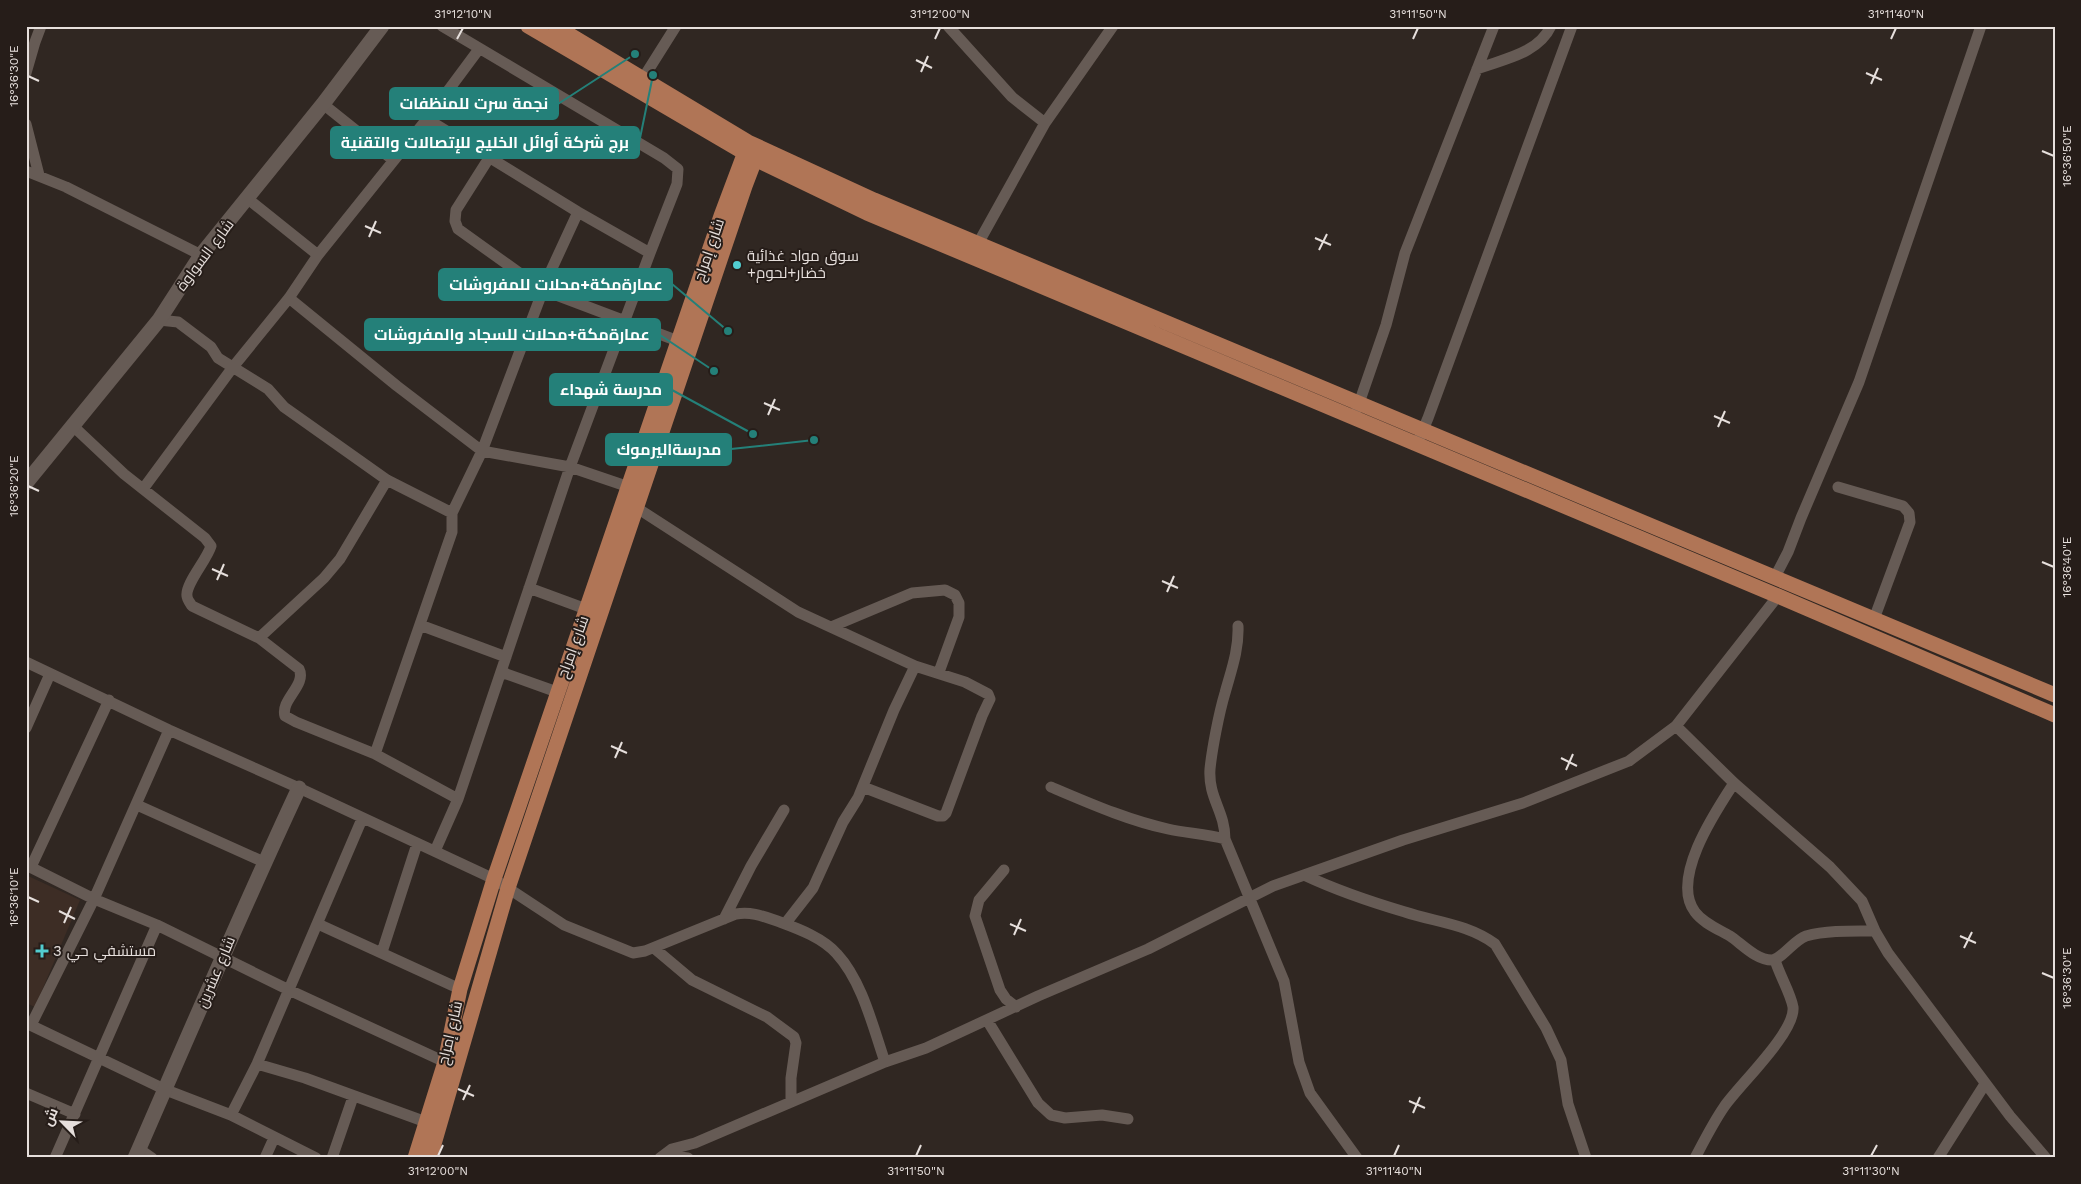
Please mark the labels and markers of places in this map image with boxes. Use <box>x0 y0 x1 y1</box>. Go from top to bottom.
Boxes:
callout: نجمة سرت للمنظفات <box>390 88 558 119</box>
callout: برج شركة أوائل الخليج للإتصالات والتقنية <box>331 127 639 158</box>
place label: سوق مواد غذائية +خضار+لحوم <box>747 247 859 283</box>
marker: سوق مواد غذائية +خضار+لحوم <box>731 259 743 271</box>
callout: عمارةمكة+محلات للمفروشات <box>439 269 672 300</box>
callout: عمارةمكة+محلات للسجاد والمفروشات <box>365 319 660 350</box>
callout: مدرسة شهداء <box>550 374 672 405</box>
callout: مدرسةاليرموك <box>606 434 731 465</box>
place label: مستشفي حي 3 <box>53 942 156 963</box>
marker: مستشفي حي 3 <box>35 944 49 958</box>

